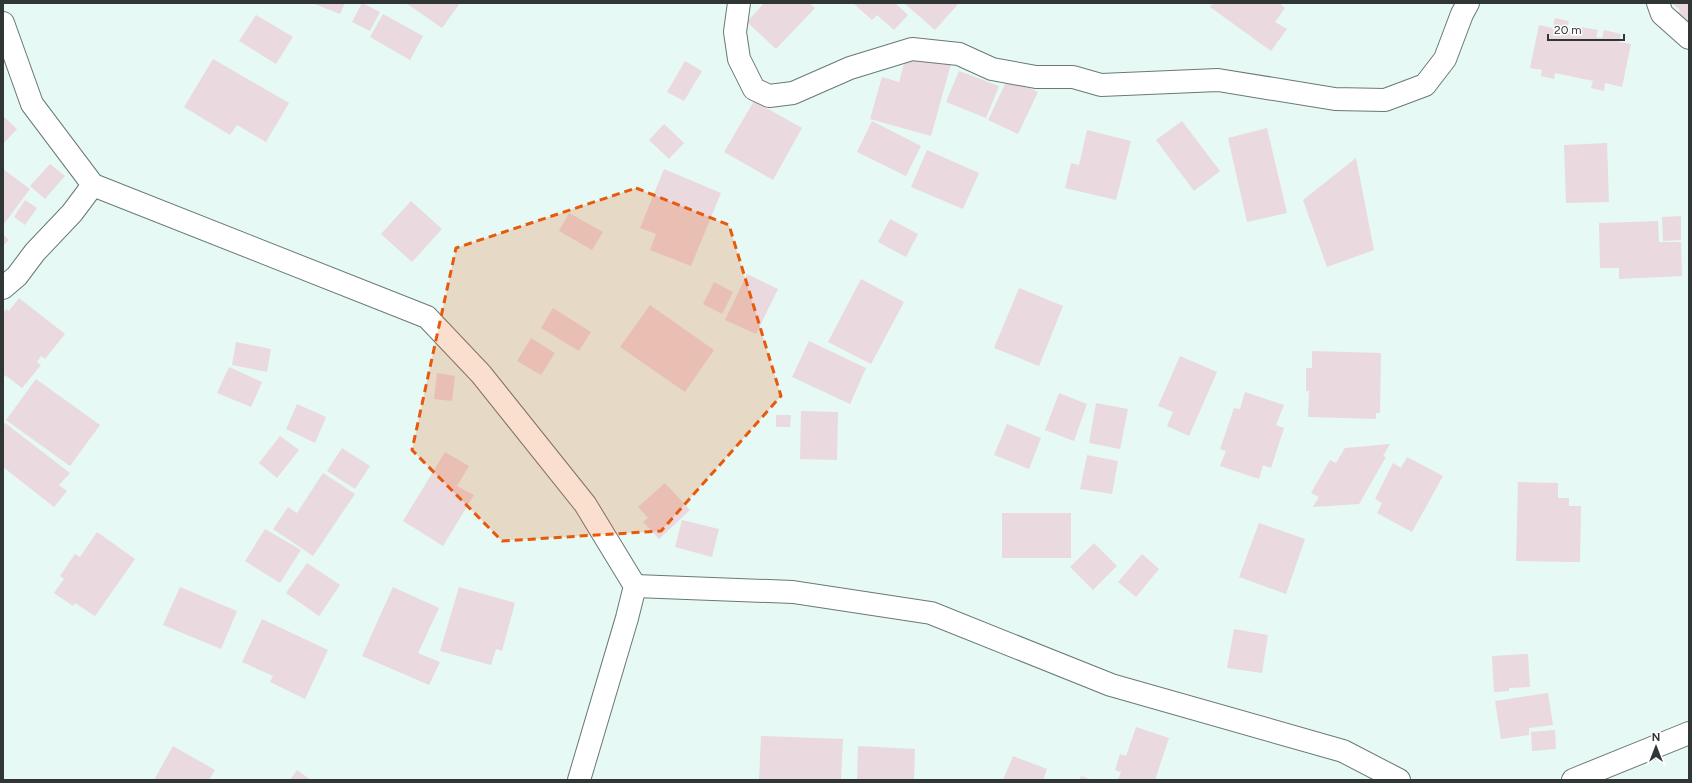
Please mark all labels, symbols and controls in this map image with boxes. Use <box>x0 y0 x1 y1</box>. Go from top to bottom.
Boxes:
scale bar <box>1548 16 1624 42</box>
text: 20 m <box>1554 23 1582 37</box>
north arrow <box>1636 727 1676 767</box>
text: N <box>1652 731 1660 744</box>

